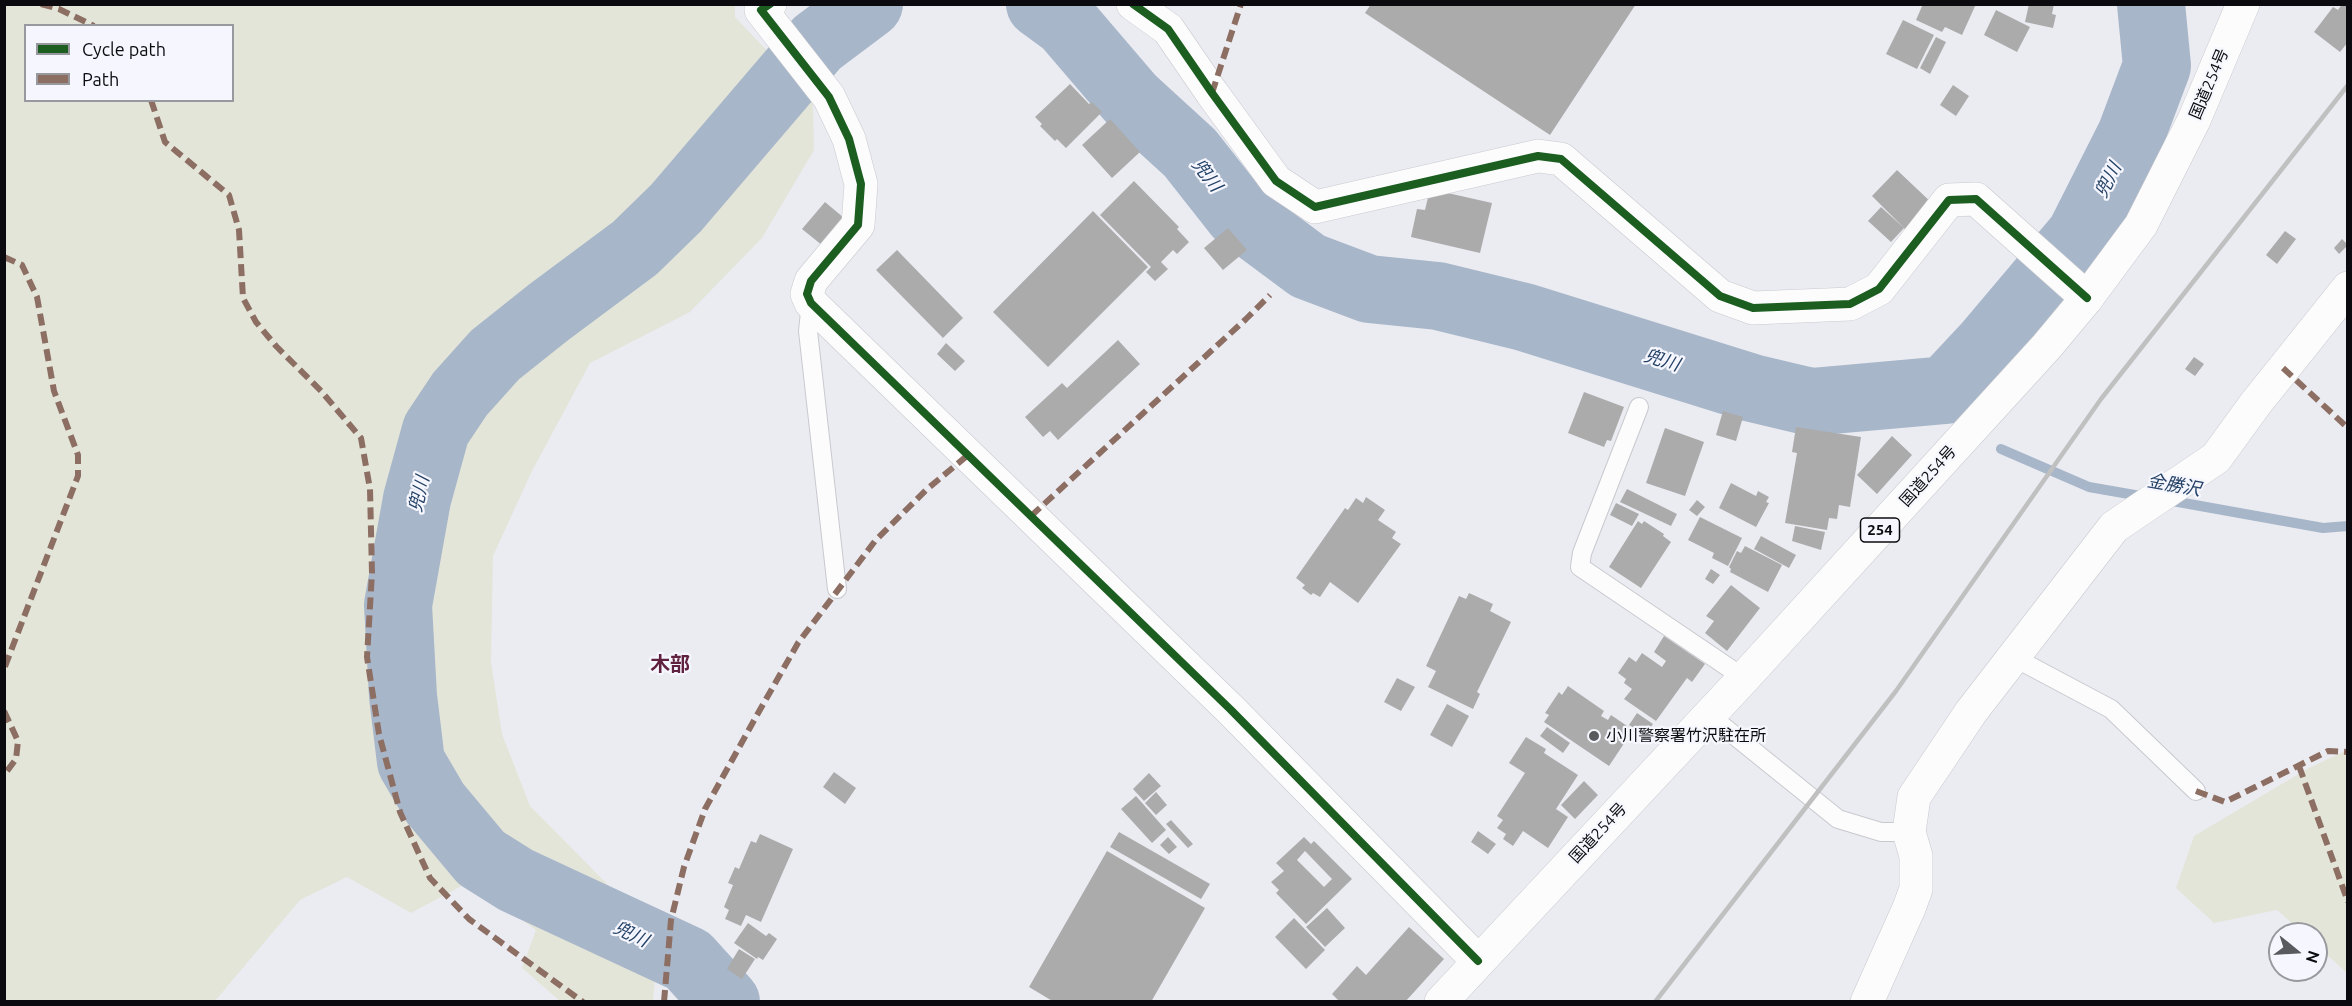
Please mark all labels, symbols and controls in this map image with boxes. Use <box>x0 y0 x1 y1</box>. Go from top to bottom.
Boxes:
legend <box>24 24 234 102</box>
text: Cycle path <box>82 39 166 59</box>
street label: 国道254号 <box>2185 46 2233 122</box>
text: Path <box>82 69 119 89</box>
water label: 兜川 <box>1187 154 1227 196</box>
water label: 兜川 <box>2090 159 2126 201</box>
water label: 兜川 <box>1642 344 1682 376</box>
street label: 国道254号 <box>1896 442 1960 510</box>
water label: 金勝沢 <box>2146 470 2202 500</box>
water label: 兜川 <box>404 474 434 514</box>
road number: 254 <box>1860 518 1900 542</box>
district label: 木部 <box>650 652 690 676</box>
place label: 小川警察署竹沢駐在所 <box>1606 726 1766 746</box>
marker: 小川警察署竹沢駐在所 <box>1587 729 1601 743</box>
street label: 国道254号 <box>1565 799 1631 867</box>
water label: 兜川 <box>610 917 652 951</box>
north arrow <box>2268 922 2328 982</box>
text: N <box>2303 948 2324 965</box>

